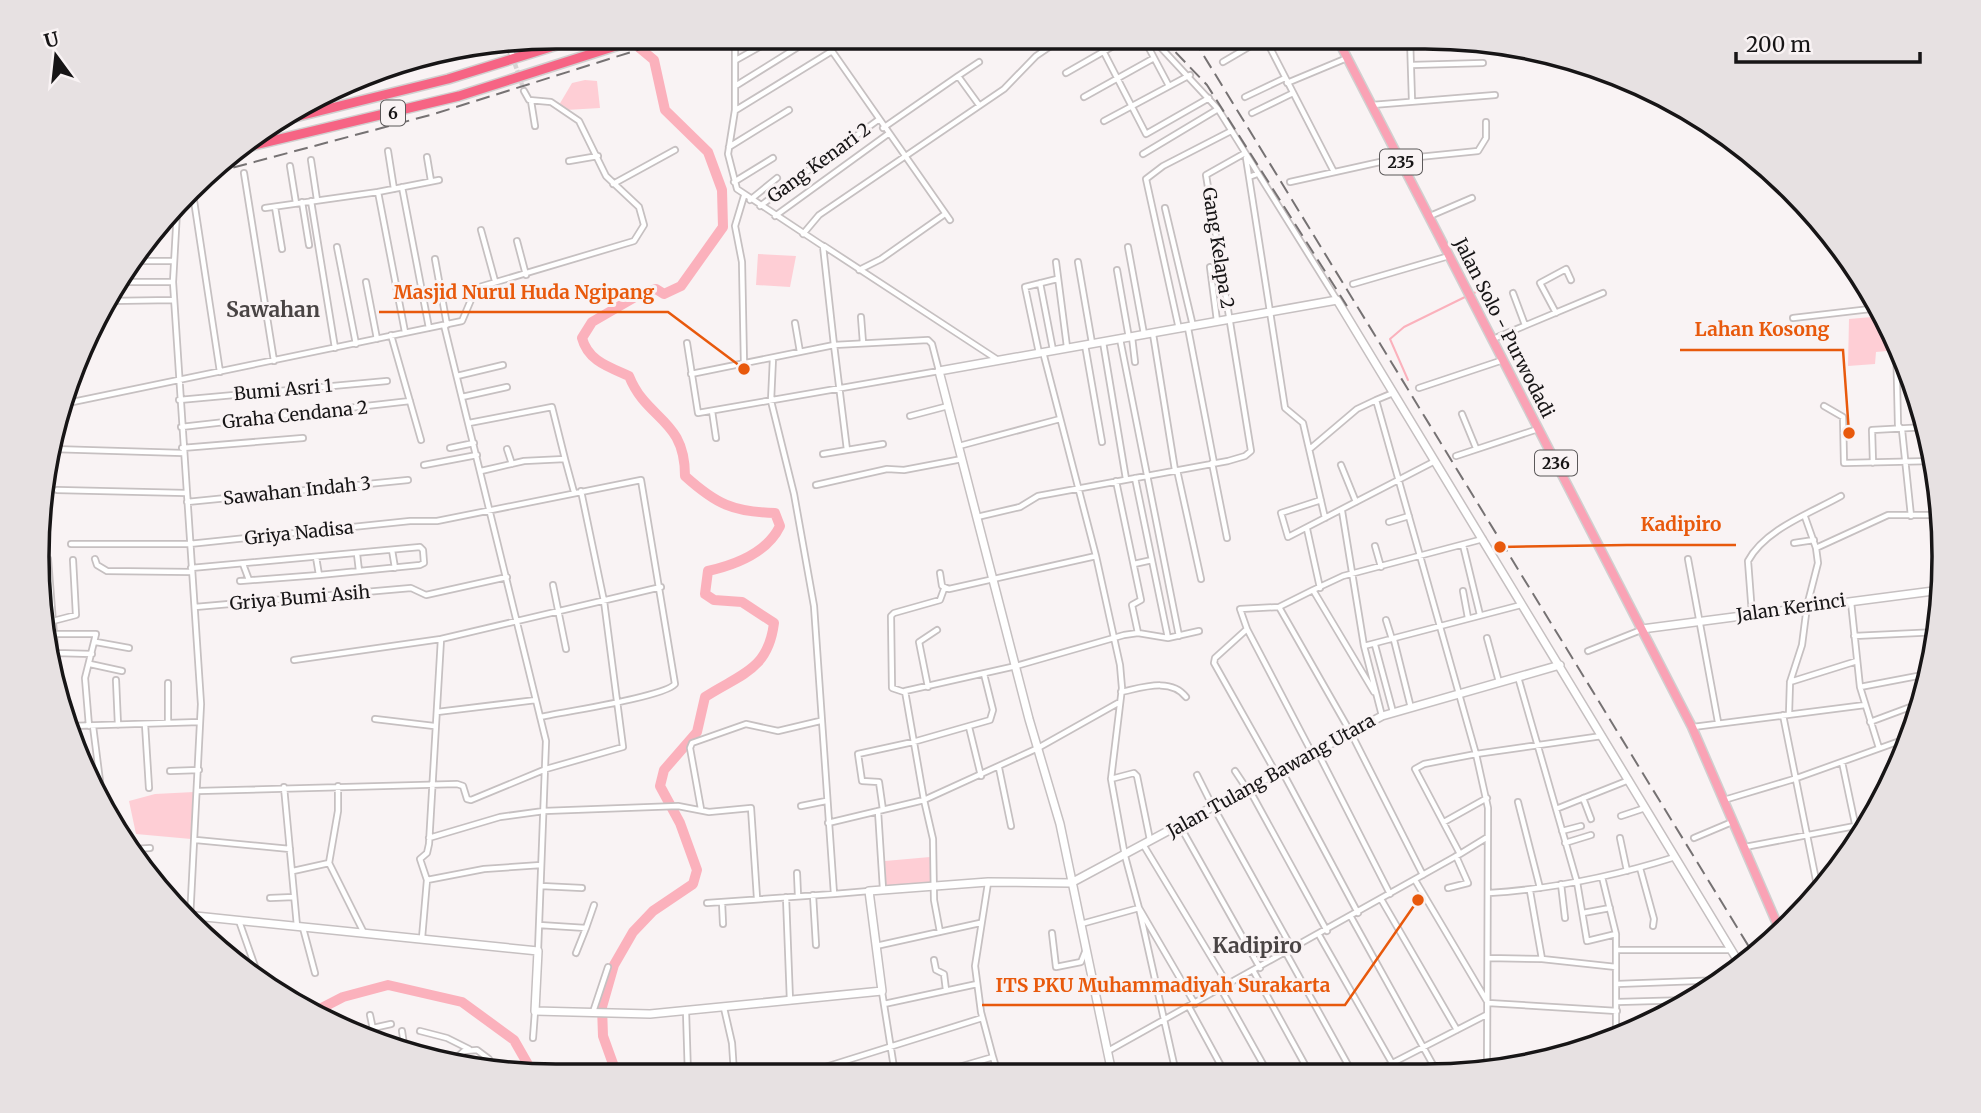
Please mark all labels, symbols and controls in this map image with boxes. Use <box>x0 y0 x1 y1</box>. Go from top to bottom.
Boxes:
north arrow <box>21 21 91 91</box>
scale bar <box>1736 21 1920 65</box>
text: U <box>42 26 62 53</box>
text: 200 m <box>1746 31 1811 58</box>
road number: 6 <box>381 100 405 125</box>
street label: Gang Kenari 2 <box>763 117 875 208</box>
road number: 235 <box>1380 150 1422 174</box>
street label: Gang Kelapa 2 <box>1198 186 1239 310</box>
street label: Jalan Solo - Purwodadi <box>1449 233 1560 422</box>
callout: Masjid Nurul Huda Ngipang <box>379 272 668 312</box>
text: Masjid Nurul Huda Ngipang <box>394 280 655 304</box>
district label: Sawahan <box>226 296 320 323</box>
callout: Lahan Kosong <box>1680 310 1843 350</box>
text: Lahan Kosong <box>1695 317 1830 341</box>
street label: Bumi Asri 1 <box>233 374 333 405</box>
street label: Graha Cendana 2 <box>221 395 369 434</box>
road number: 236 <box>1535 450 1577 476</box>
street label: Sawahan Indah 3 <box>222 471 372 510</box>
callout: Kadipiro <box>1627 505 1736 545</box>
text: Kadipiro <box>1641 512 1721 536</box>
street label: Griya Nadisa <box>243 515 355 550</box>
street label: Griya Bumi Asih <box>229 580 371 615</box>
street label: Jalan Kerinci <box>1734 588 1847 627</box>
street label: Jalan Tulang Bawang Utara <box>1162 709 1379 843</box>
district label: Kadipiro <box>1212 932 1302 959</box>
callout: ITS PKU Muhammadiyah Surakarta <box>982 965 1345 1005</box>
text: ITS PKU Muhammadiyah Surakarta <box>996 973 1331 997</box>

